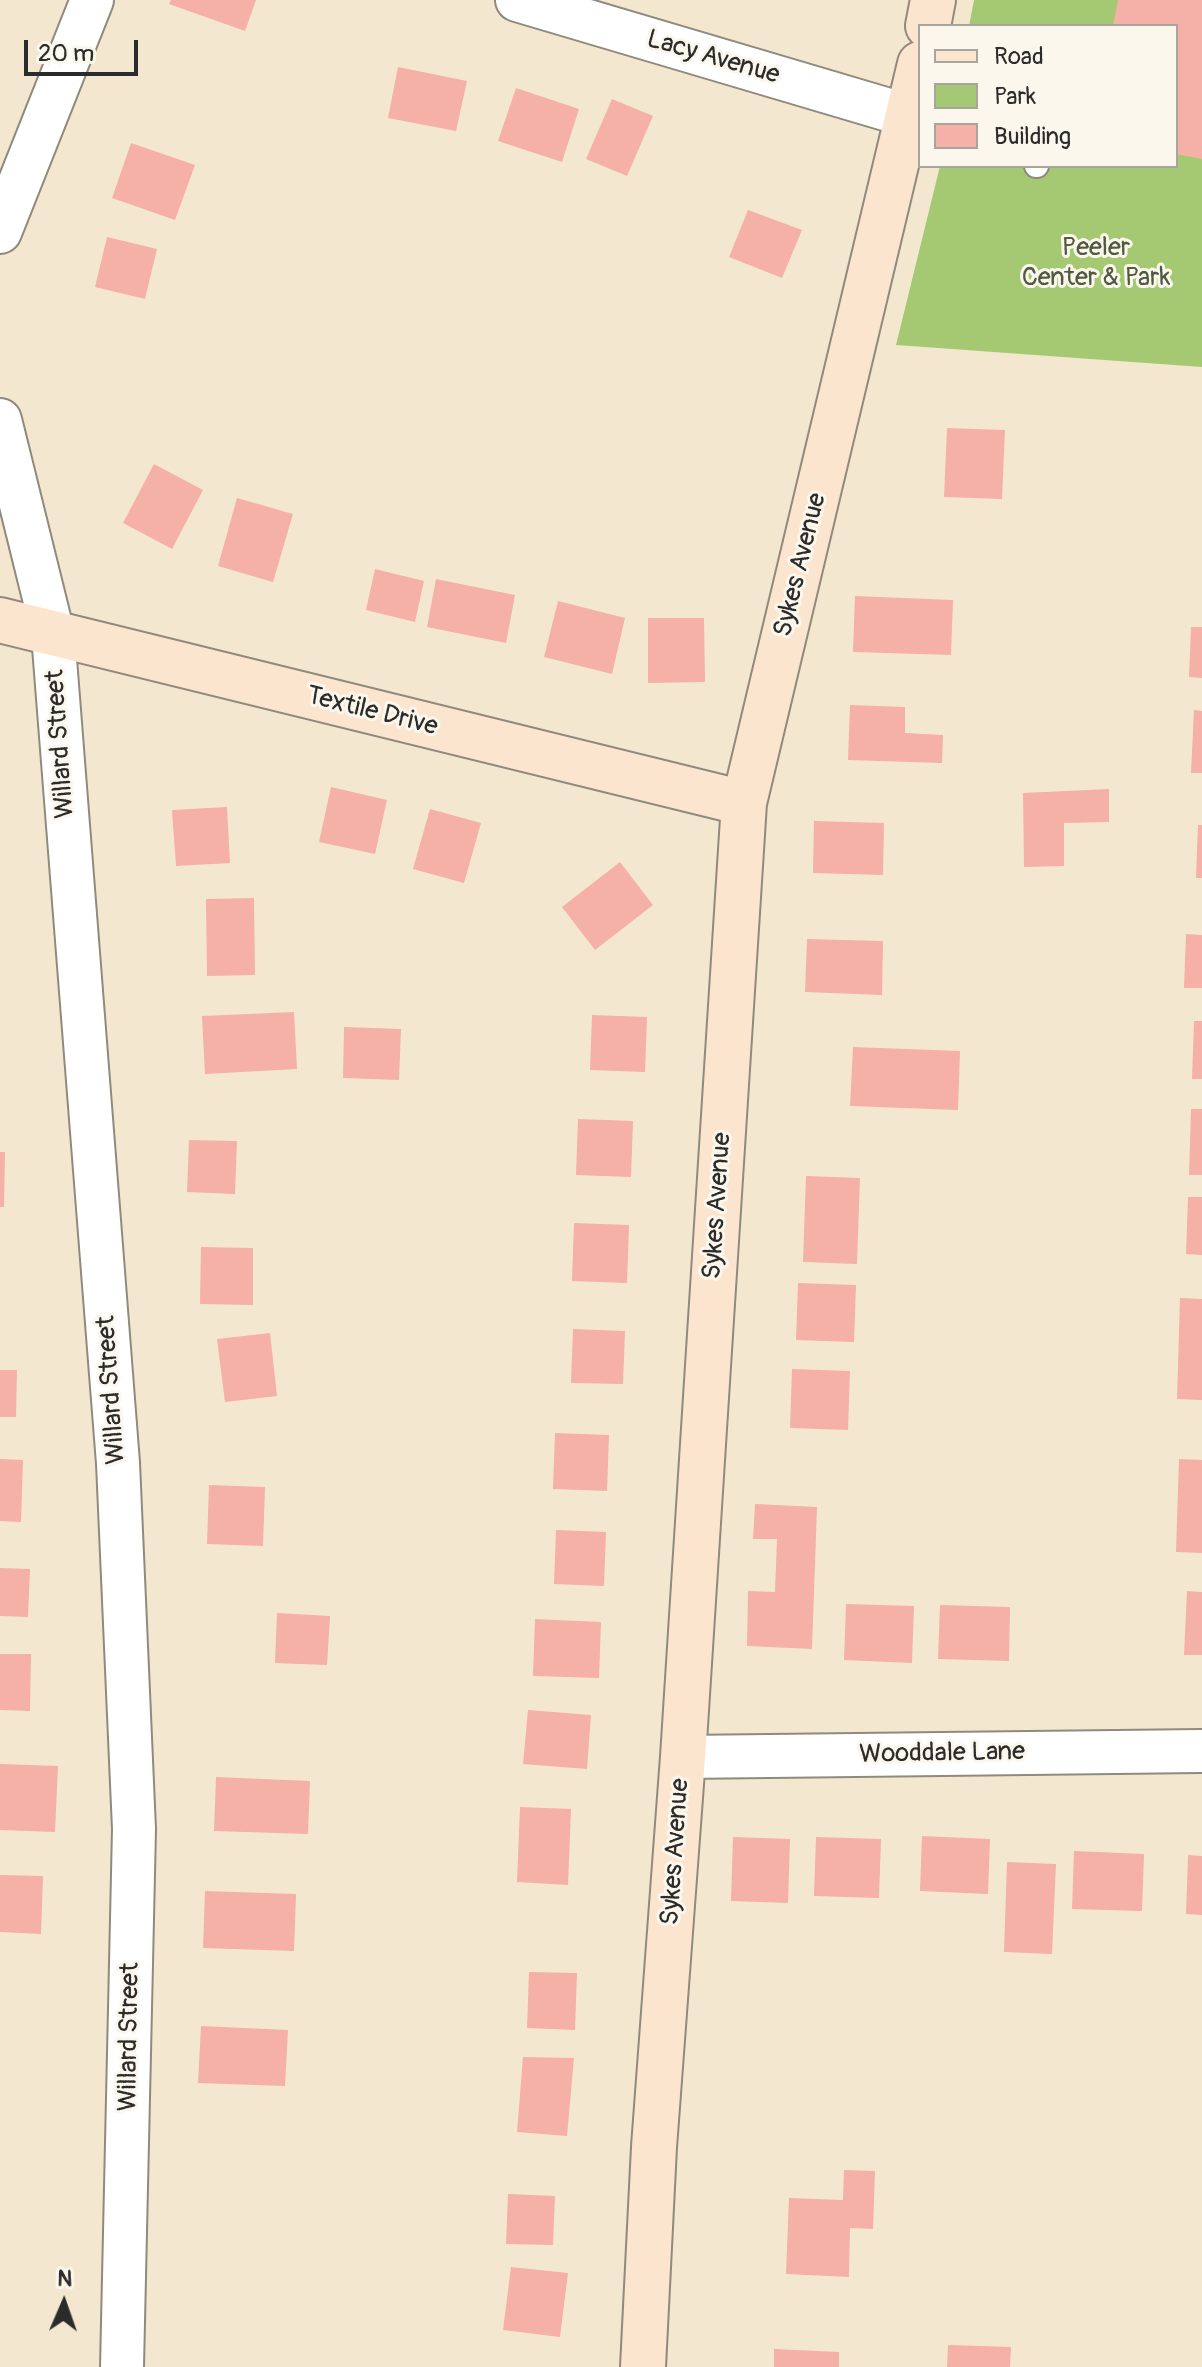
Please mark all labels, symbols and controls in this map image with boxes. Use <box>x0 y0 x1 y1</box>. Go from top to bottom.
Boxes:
scale bar <box>28 24 142 74</box>
street label: Lacy Avenue <box>643 24 783 92</box>
legend <box>918 24 1178 168</box>
text: 20 m <box>38 39 94 68</box>
text: Road <box>994 42 1044 71</box>
text: Park <box>994 82 1036 111</box>
text: Building <box>994 122 1071 151</box>
park label: Peeler Center & Park <box>1022 232 1170 294</box>
street label: Sykes Avenue <box>768 490 834 640</box>
street label: Willard Street <box>40 669 82 819</box>
street label: Textile Drive <box>303 681 441 743</box>
street label: Sykes Avenue <box>697 1132 739 1280</box>
street label: Willard Street <box>91 1315 133 1465</box>
street label: Wooddale Lane <box>859 1737 1025 1771</box>
street label: Sykes Avenue <box>655 1778 697 1926</box>
street label: Willard Street <box>113 1962 147 2112</box>
north arrow <box>24 2263 104 2343</box>
text: N <box>57 2265 73 2293</box>

